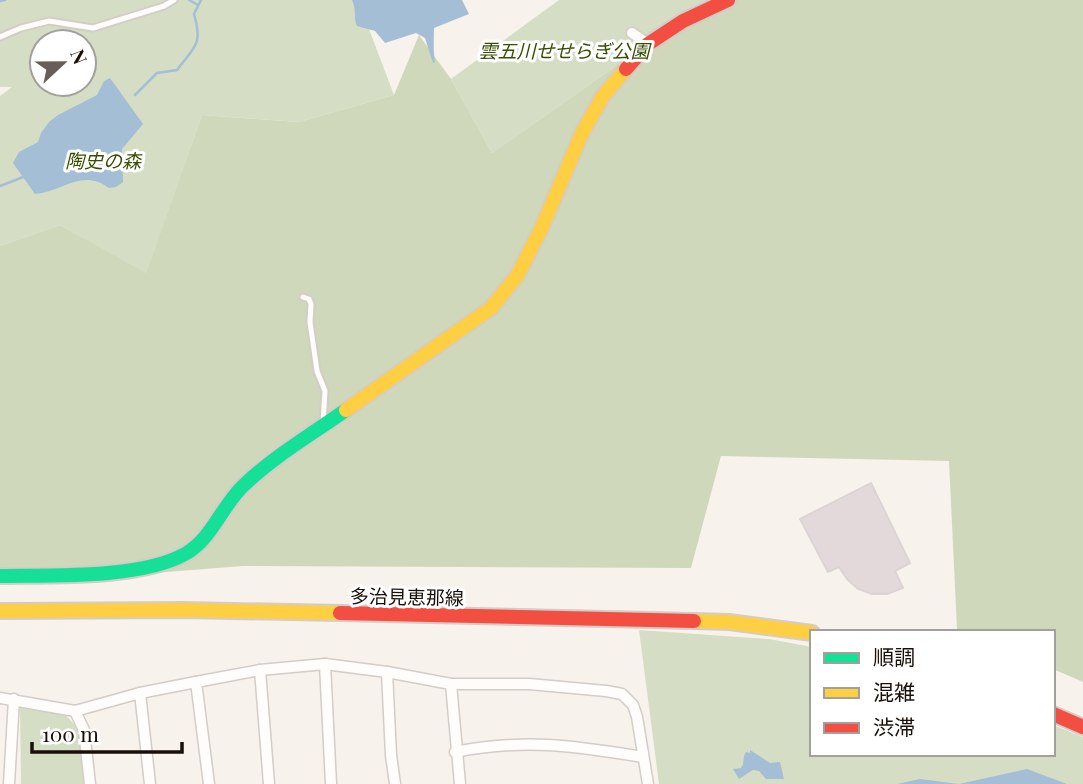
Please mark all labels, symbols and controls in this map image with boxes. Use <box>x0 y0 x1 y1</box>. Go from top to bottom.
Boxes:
north arrow <box>28 28 98 98</box>
park label: 雲五川せせらぎ公園 <box>478 37 652 63</box>
text: N <box>65 45 94 68</box>
park label: 陶史の森 <box>65 147 143 173</box>
street label: 多治見恵那線 <box>350 582 464 610</box>
legend <box>810 630 1055 756</box>
text: 順調 <box>873 642 915 670</box>
text: 混雑 <box>873 677 915 705</box>
scale bar <box>32 710 182 754</box>
text: 渋滞 <box>873 712 915 740</box>
text: 100 m <box>42 719 99 747</box>

